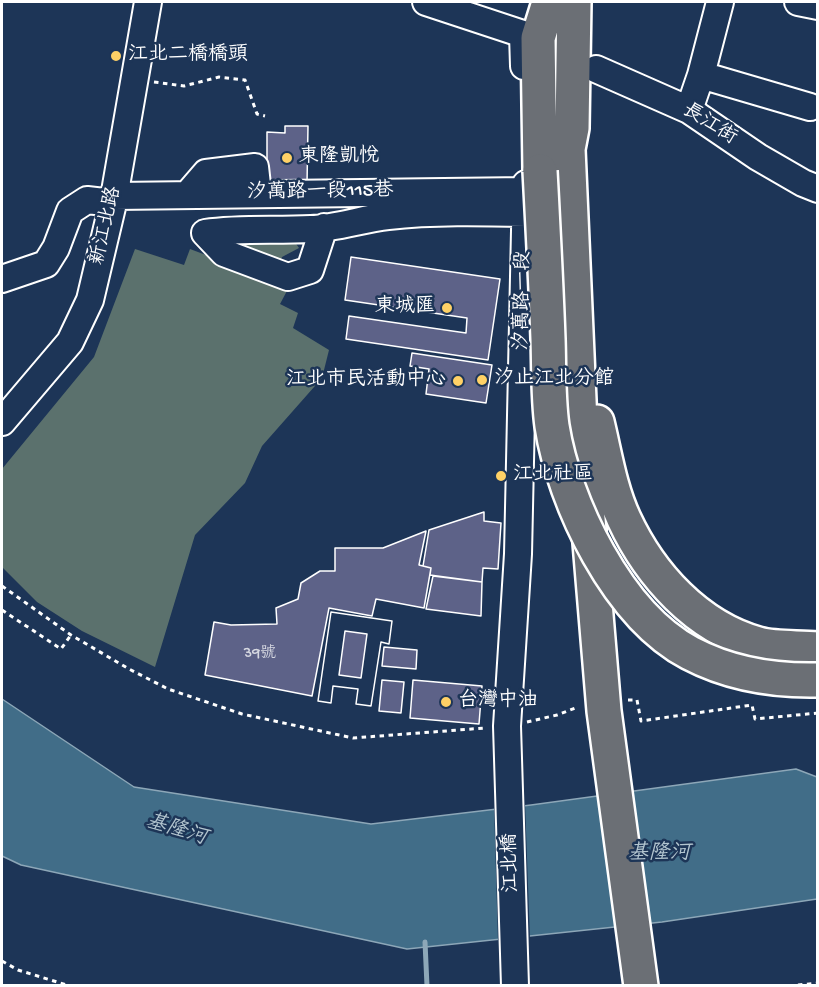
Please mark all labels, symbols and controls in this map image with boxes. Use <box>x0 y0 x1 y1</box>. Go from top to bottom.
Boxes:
place label: 江北二橋橋頭 <box>128 44 248 68</box>
marker: 江北二橋橋頭 <box>109 49 123 63</box>
street label: 長江街 <box>677 99 741 151</box>
place label: 東隆凱悅 <box>299 146 379 170</box>
marker: 東隆凱悅 <box>280 151 294 165</box>
street label: 汐萬路一段115巷 <box>246 180 394 206</box>
street label: 新江北路 <box>86 184 128 268</box>
street label: 汐萬路一段 <box>511 251 537 351</box>
place label: 東城匯 <box>375 296 435 320</box>
marker: 東城匯 <box>440 301 454 315</box>
place label: 汐止江北分館 <box>494 368 614 392</box>
place label: 江北市民活動中心 <box>286 369 446 393</box>
marker: 汐止江北分館 <box>475 373 489 387</box>
marker: 江北市民活動中心 <box>451 374 465 388</box>
place label: 江北社區 <box>513 464 593 488</box>
marker: 江北社區 <box>494 469 508 483</box>
house number: 39號 <box>244 645 276 665</box>
place label: 台灣中油 <box>458 690 538 714</box>
marker: 台灣中油 <box>439 695 453 709</box>
water label: 基隆河 <box>142 810 210 852</box>
street label: 江北橋 <box>499 833 525 893</box>
water label: 基隆河 <box>628 842 690 868</box>

